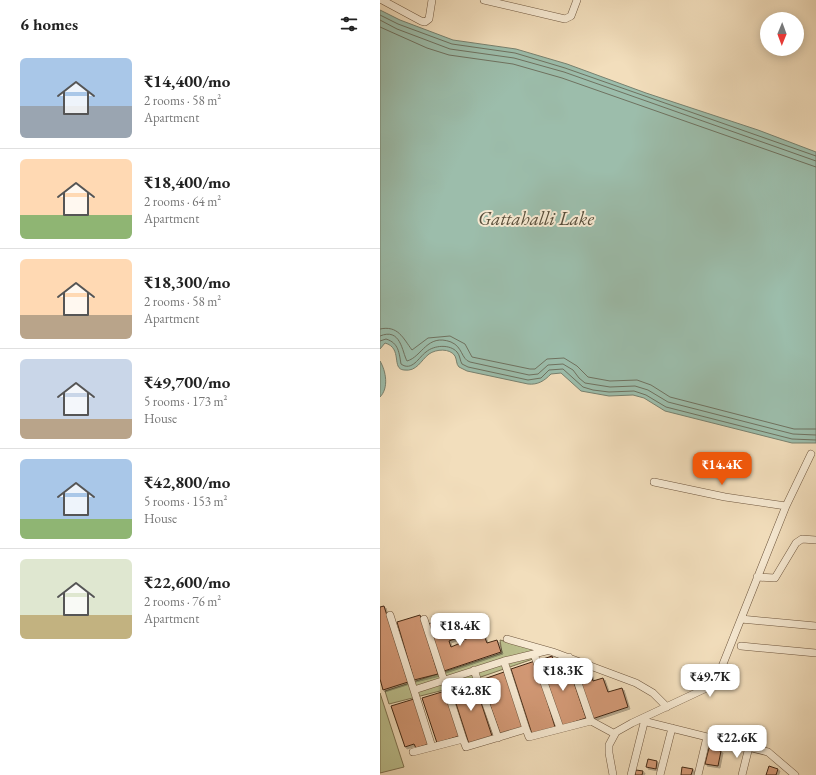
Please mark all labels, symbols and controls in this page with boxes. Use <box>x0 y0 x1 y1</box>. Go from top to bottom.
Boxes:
north arrow <box>760 12 804 56</box>
map controls <box>760 12 804 56</box>
text: 6 homes <box>20 13 78 35</box>
icon: filters <box>338 13 360 35</box>
text: ₹14,400/mo <box>144 70 230 92</box>
icon: home <box>52 74 100 122</box>
text: 2 rooms · 58 m² <box>144 92 221 109</box>
text: Apartment <box>144 109 199 126</box>
text: ₹18,400/mo <box>144 171 230 193</box>
icon: home <box>52 175 100 223</box>
text: 2 rooms · 64 m² <box>144 193 221 210</box>
water label: Gattahalli Lake <box>478 206 594 231</box>
text: Apartment <box>144 210 199 227</box>
text: ₹18,300/mo <box>144 271 230 293</box>
icon: home <box>52 275 100 323</box>
text: 2 rooms · 58 m² <box>144 293 221 310</box>
text: Apartment <box>144 310 199 327</box>
text: ₹49,700/mo <box>144 371 230 393</box>
icon: home <box>52 375 100 423</box>
text: 5 rooms · 173 m² <box>144 393 228 410</box>
text: House <box>144 410 177 427</box>
pin: ₹14.4K <box>689 452 755 486</box>
text: ₹14.4K <box>702 456 742 473</box>
text: ₹42,800/mo <box>144 471 230 493</box>
icon: home <box>52 475 100 523</box>
text: 5 rooms · 153 m² <box>144 493 228 510</box>
text: House <box>144 510 177 527</box>
text: ₹22,600/mo <box>144 571 230 593</box>
icon: home <box>52 575 100 623</box>
text: 2 rooms · 76 m² <box>144 593 221 610</box>
text: Apartment <box>144 610 199 627</box>
pin: ₹18.4K <box>427 613 493 647</box>
text: ₹18.4K <box>440 617 480 634</box>
pin: ₹18.3K <box>530 658 596 692</box>
text: ₹18.3K <box>543 662 583 679</box>
pin: ₹49.7K <box>677 664 743 698</box>
text: ₹49.7K <box>690 668 730 685</box>
pin: ₹42.8K <box>438 678 504 712</box>
text: ₹42.8K <box>451 682 491 699</box>
pin: ₹22.6K <box>704 725 770 759</box>
text: ₹22.6K <box>717 729 757 746</box>

